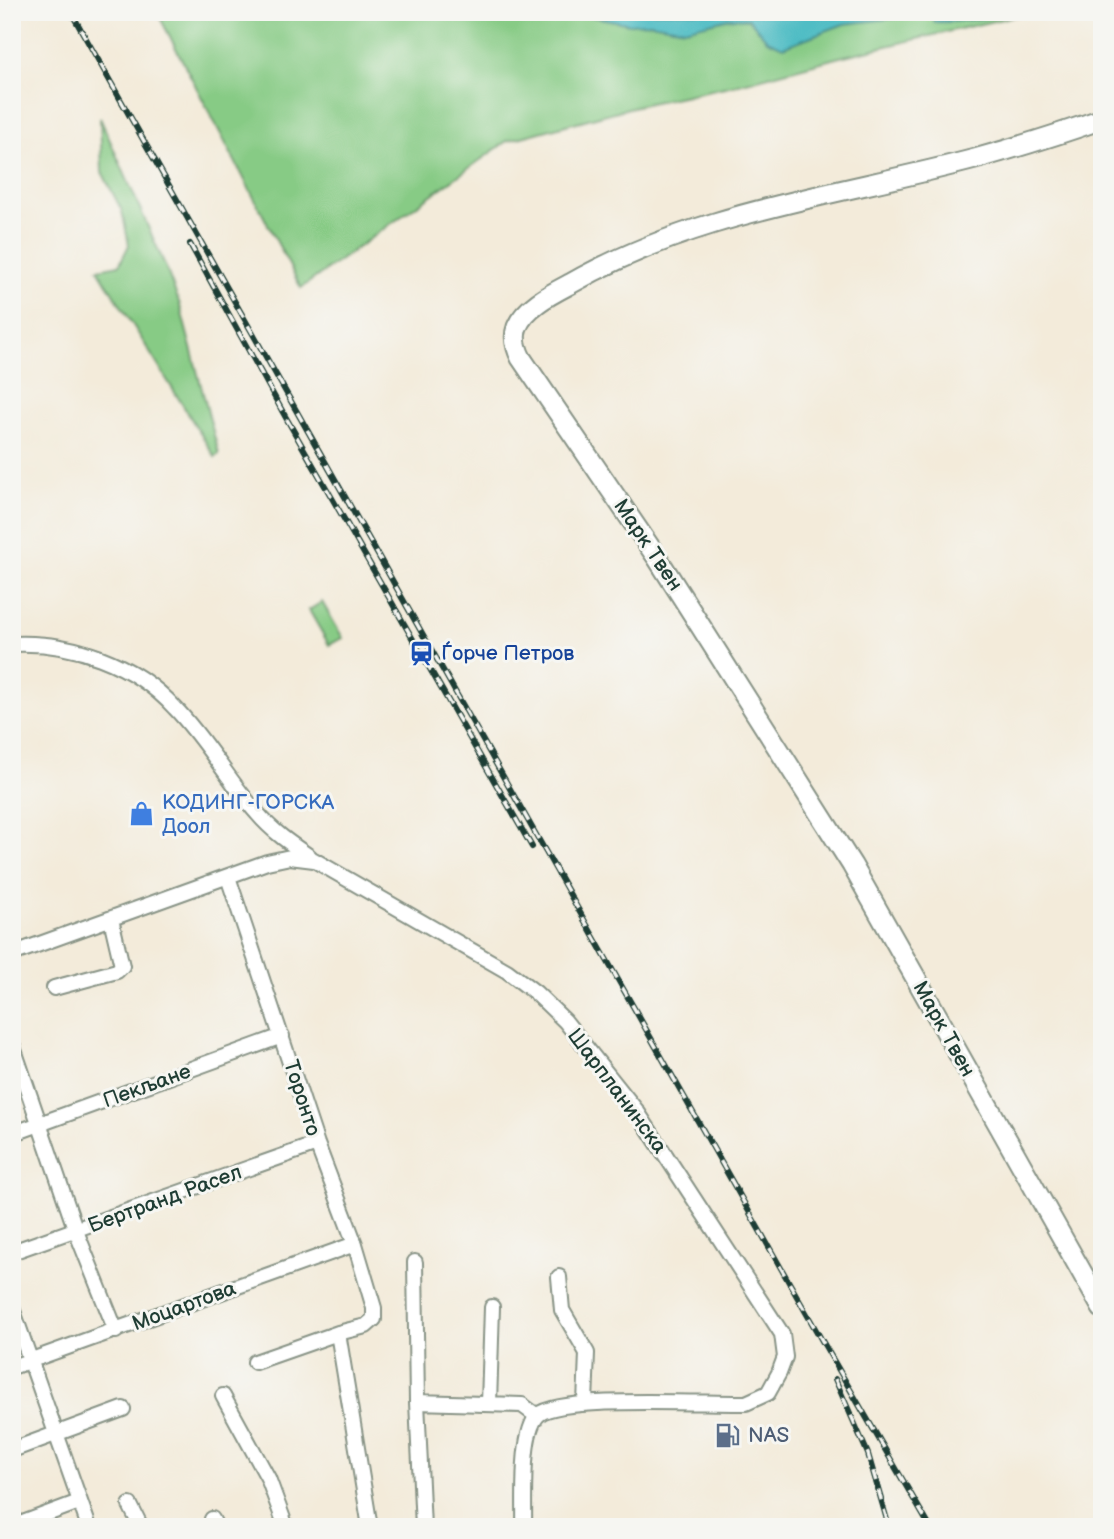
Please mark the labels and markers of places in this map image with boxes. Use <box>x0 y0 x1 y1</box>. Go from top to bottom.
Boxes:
station icon: Ѓорче Петров <box>407 639 435 667</box>
place label: Ѓорче Петров <box>441 641 574 666</box>
place label: КОДИНГ-ГОРСКА Доол <box>162 790 335 839</box>
shop icon: КОДИНГ-ГОРСКА Доол <box>128 800 156 828</box>
fuel station icon: NAS <box>714 1421 742 1449</box>
place label: NAS <box>748 1423 789 1448</box>

